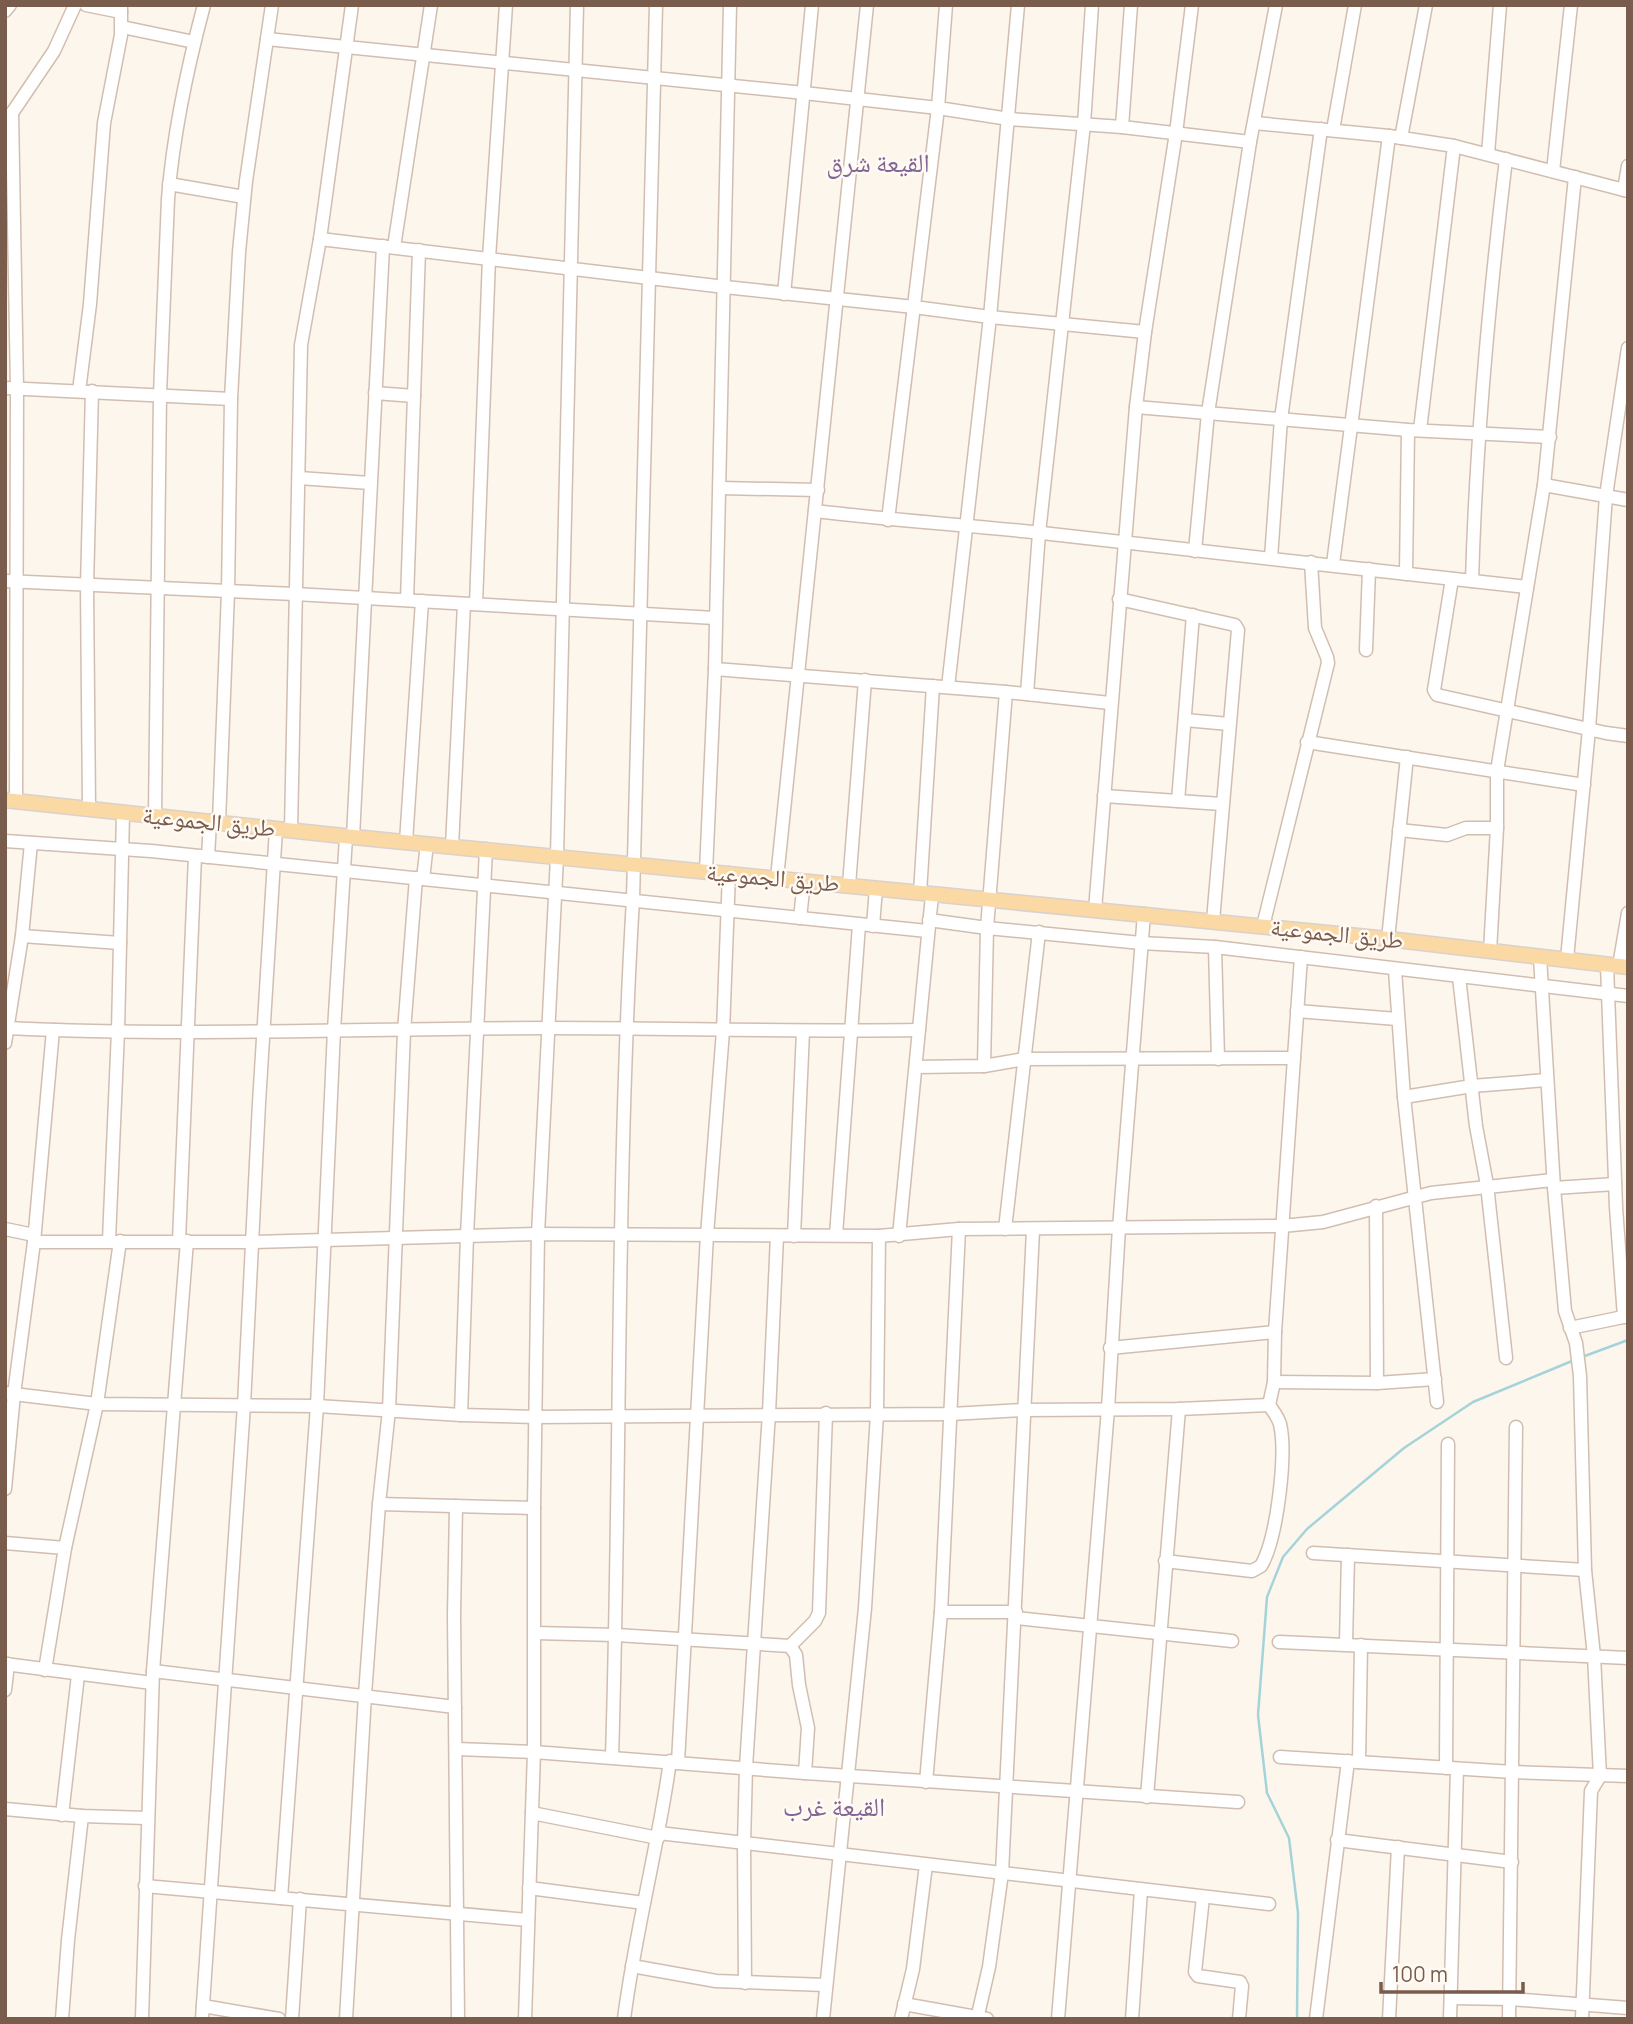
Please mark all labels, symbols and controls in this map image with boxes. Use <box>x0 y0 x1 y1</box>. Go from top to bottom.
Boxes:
district label: القيعة شرق <box>826 144 930 180</box>
street label: طريق الجموعية <box>141 797 277 844</box>
street label: طريق الجموعية <box>705 854 841 899</box>
street label: طريق الجموعية <box>1269 909 1405 956</box>
district label: القيعة غرب <box>783 1788 885 1824</box>
scale bar <box>1381 1951 1523 1995</box>
text: 100 m <box>1392 1960 1448 1988</box>

